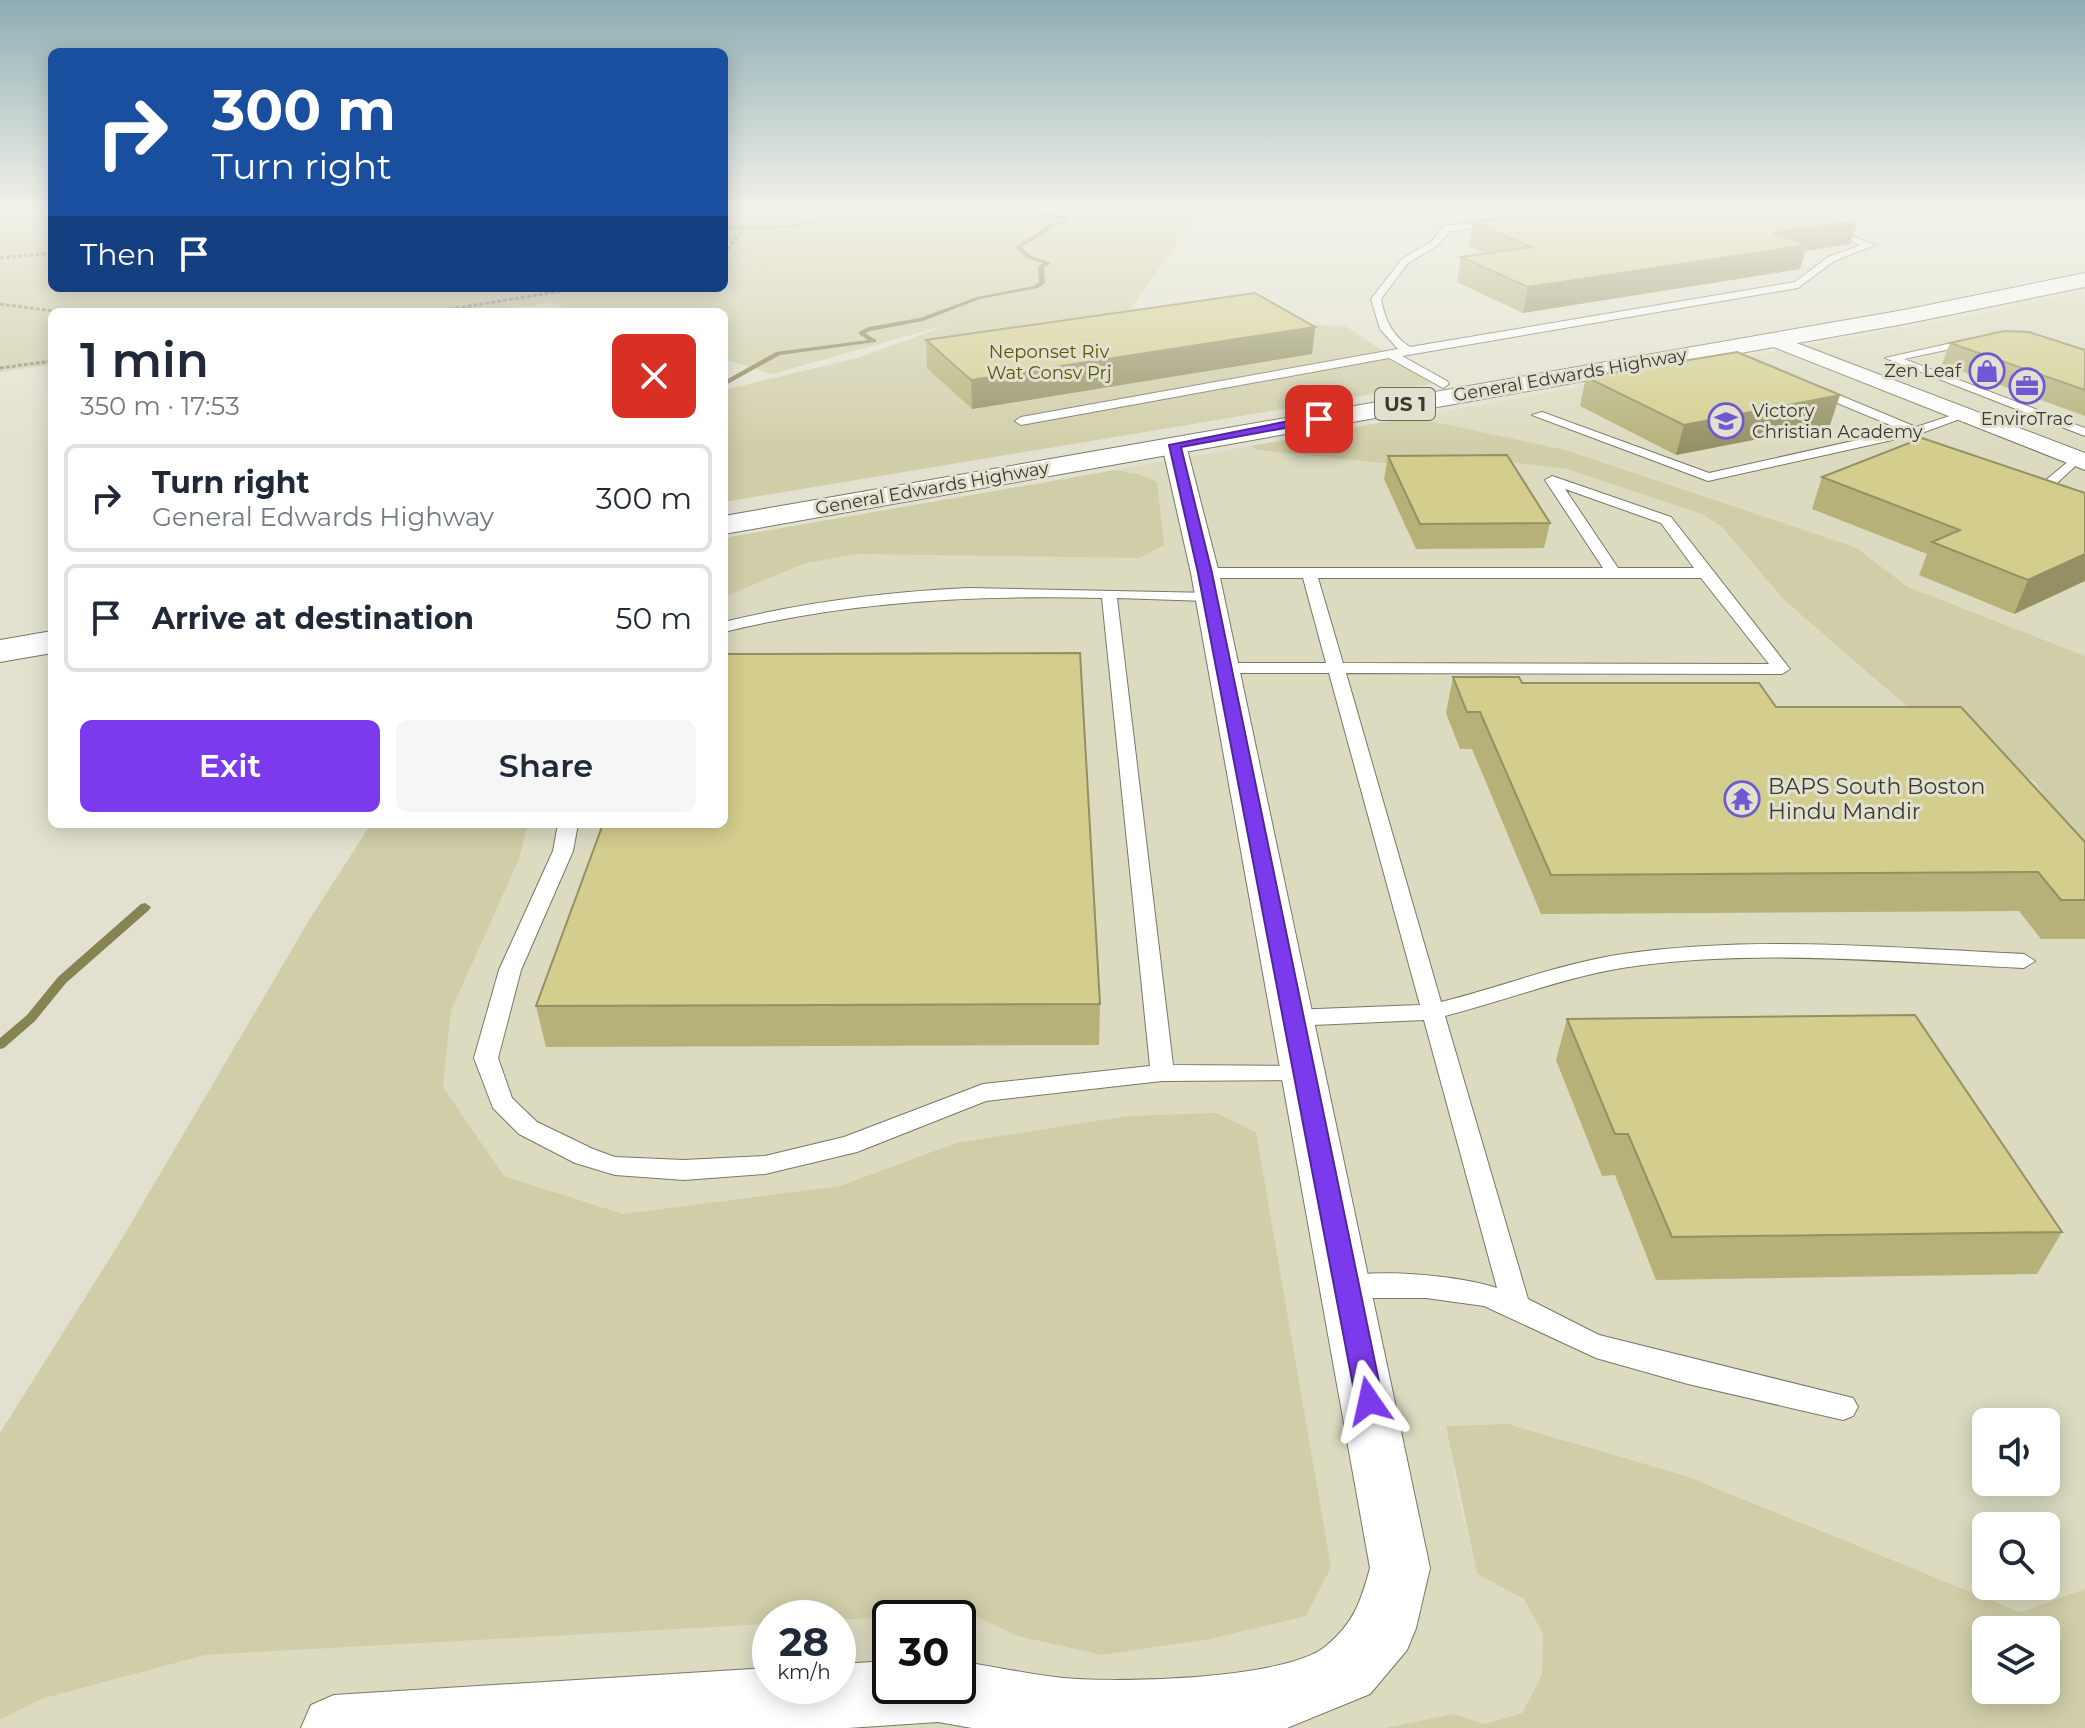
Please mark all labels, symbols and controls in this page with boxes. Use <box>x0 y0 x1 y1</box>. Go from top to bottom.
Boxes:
text: 300 m <box>212 76 396 144</box>
icon: right <box>80 80 184 184</box>
text: Turn right <box>212 144 392 188</box>
icon: arrive <box>172 232 216 276</box>
text: Then <box>80 236 156 273</box>
text: 1 min <box>80 331 209 389</box>
button: close <box>612 334 696 418</box>
park label: Neponset Riv Wat Consv Prj <box>986 341 1112 384</box>
street label: General Edwards Highway <box>1452 344 1689 406</box>
shop icon: Zen Leaf <box>1968 352 2006 390</box>
place label: Zen Leaf <box>1884 360 1962 382</box>
office icon: EnviroTrac <box>2008 367 2046 405</box>
pin <box>1285 385 1353 453</box>
road number: US 1 <box>1375 388 1435 420</box>
text: 350 m · 17:53 <box>80 390 240 422</box>
icon: arrive <box>1297 397 1341 441</box>
place label: Victory Christian Academy <box>1752 400 1923 443</box>
school or university icon: Victory Christian Academy <box>1707 402 1745 440</box>
place label: EnviroTrac <box>1981 408 2073 430</box>
street label: General Edwards Highway <box>814 457 1051 519</box>
text: Turn right <box>152 464 309 501</box>
icon: right <box>84 476 128 520</box>
text: 300 m <box>596 480 692 517</box>
text: General Edwards Highway <box>152 501 494 533</box>
icon: arrive <box>84 596 128 640</box>
text: Arrive at destination <box>152 600 474 637</box>
text: 50 m <box>615 600 692 637</box>
button: Exit <box>80 720 380 812</box>
button: Share <box>396 720 696 812</box>
place label: BAPS South Boston Hindu Mandir <box>1768 773 1985 825</box>
temple icon: BAPS South Boston Hindu Mandir <box>1723 780 1761 818</box>
position arrow <box>1327 1359 1411 1443</box>
map controls <box>1972 1408 2060 1704</box>
button: sound <box>1972 1408 2060 1496</box>
button: search <box>1972 1512 2060 1600</box>
speed limit sign: 30 <box>872 1600 976 1704</box>
button: layers <box>1972 1616 2060 1704</box>
text: 28 <box>779 1617 829 1666</box>
text: km/h <box>777 1660 831 1684</box>

